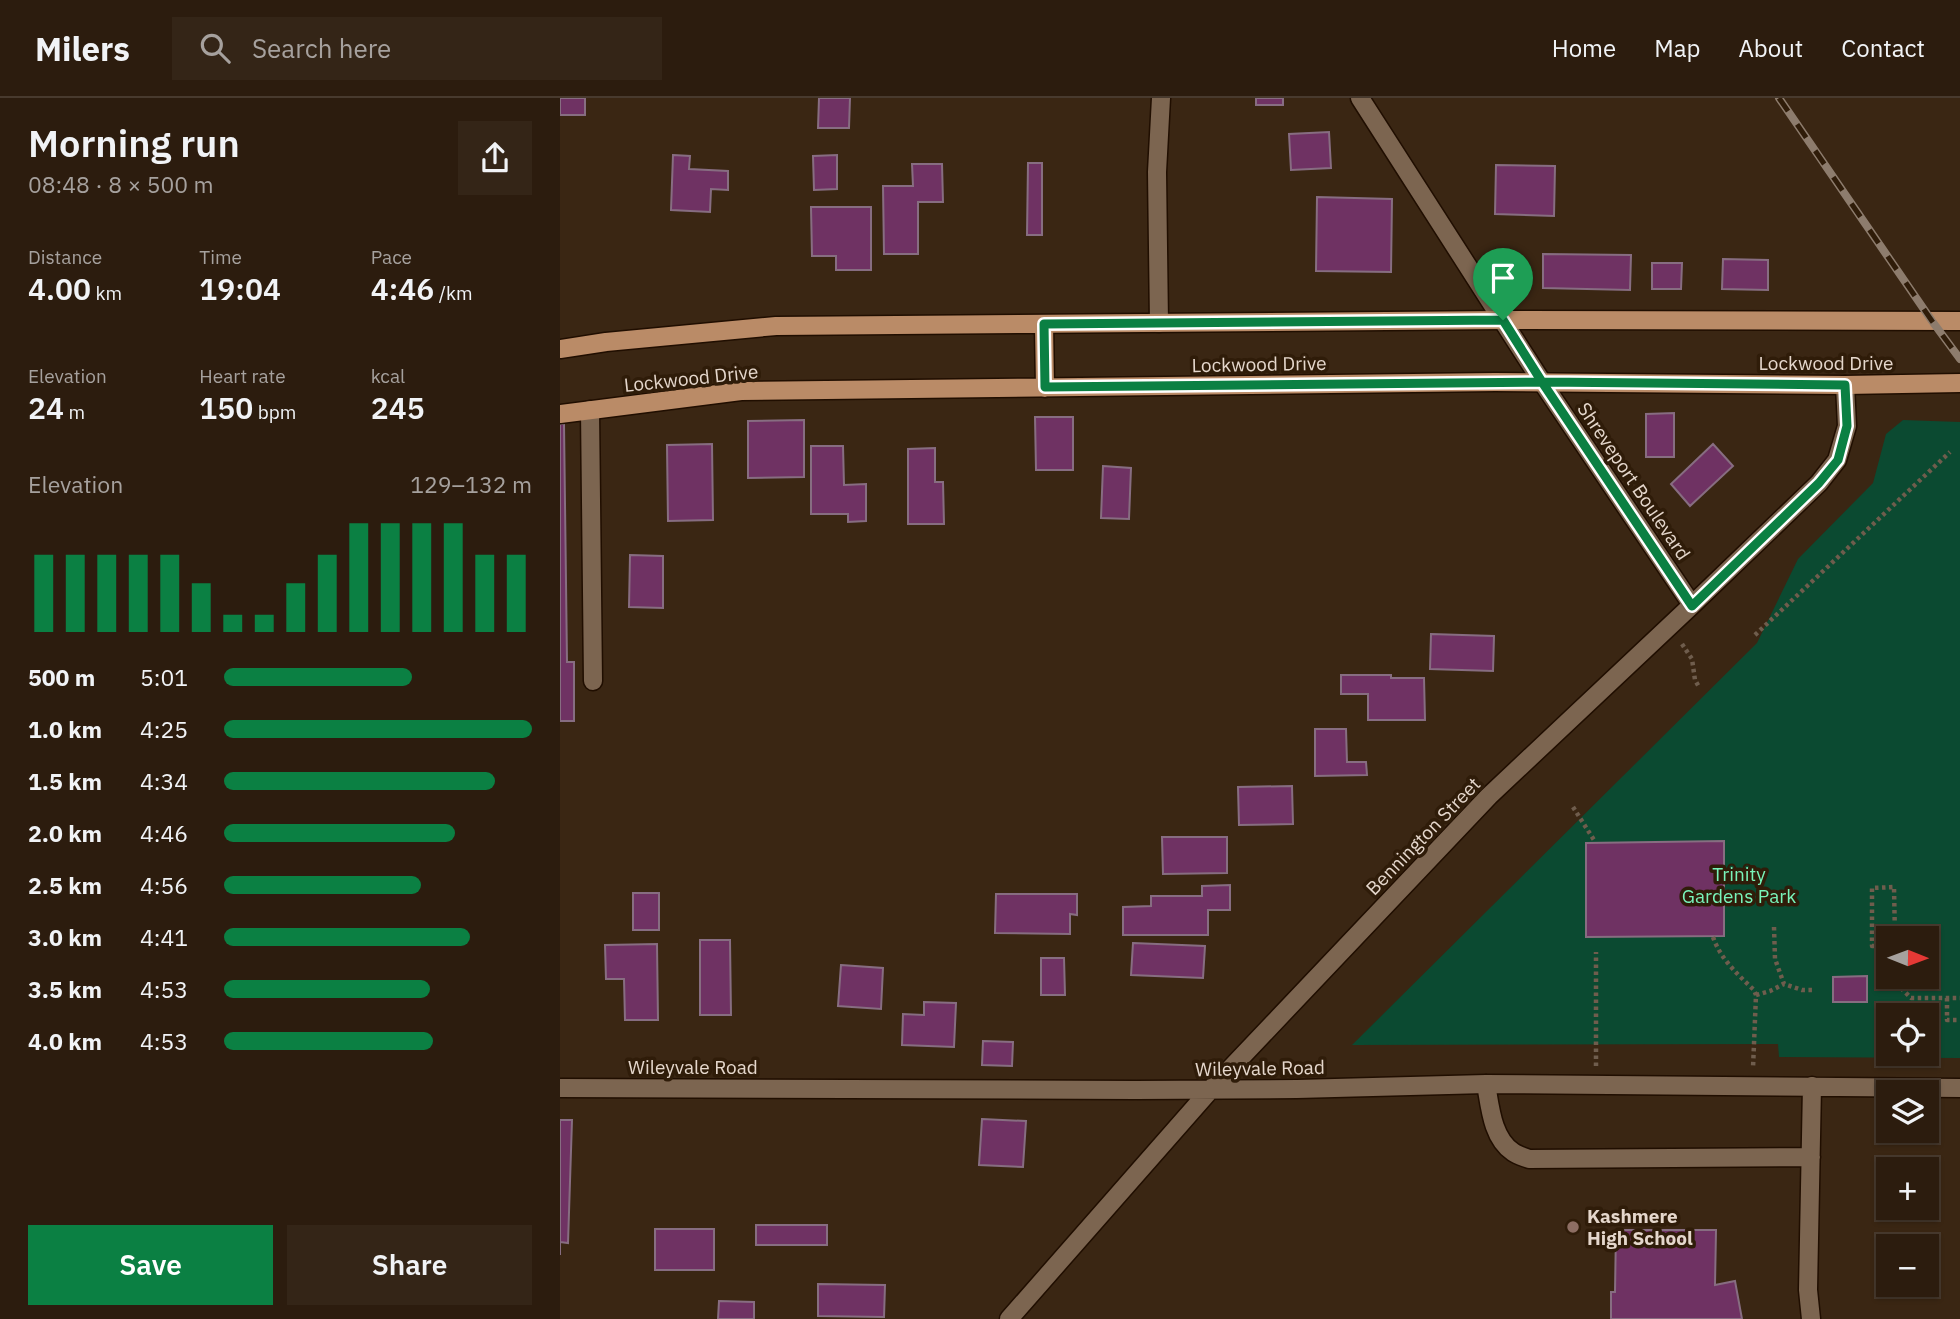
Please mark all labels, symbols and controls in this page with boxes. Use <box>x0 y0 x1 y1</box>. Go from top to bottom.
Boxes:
search box <box>172 17 662 80</box>
text: Milers <box>35 27 130 70</box>
icon: search <box>196 29 234 67</box>
text: Search here <box>252 31 391 65</box>
text: Home <box>1552 32 1616 64</box>
text: Map <box>1654 32 1700 64</box>
text: About <box>1738 32 1803 64</box>
text: Contact <box>1841 32 1925 64</box>
text: Morning run <box>28 118 240 167</box>
button: share <box>458 121 532 195</box>
text: 08:48 · 8 × 500 m <box>28 169 214 199</box>
text: Distance <box>28 245 102 269</box>
text: Time <box>199 245 242 269</box>
text: Pace <box>371 245 412 269</box>
pin <box>1473 248 1533 320</box>
icon: arrive <box>1484 259 1522 297</box>
text: 4.00 <box>28 269 91 308</box>
text: 19:04 <box>199 269 281 308</box>
text: 4:46 <box>371 269 434 308</box>
text: km <box>91 281 122 305</box>
text: /km <box>434 281 473 305</box>
street label: Lockwood Drive <box>1191 351 1327 377</box>
street label: Lockwood Drive <box>1759 351 1893 375</box>
street label: Lockwood Drive <box>623 359 759 397</box>
text: Elevation <box>28 364 107 388</box>
text: Heart rate <box>199 364 286 388</box>
text: kcal <box>371 364 405 388</box>
text: 24 <box>28 388 64 427</box>
text: 150 <box>199 388 253 427</box>
text: 245 <box>371 388 425 427</box>
street label: Shreveport Boulevard <box>1572 398 1696 564</box>
text: m <box>64 400 85 424</box>
text: bpm <box>253 400 296 424</box>
text: Elevation <box>28 469 123 499</box>
text: 129–132 m <box>410 469 532 499</box>
text: 500 m <box>28 662 95 692</box>
text: 5:01 <box>140 662 188 692</box>
text: 1.0 km <box>28 714 102 744</box>
text: 4:25 <box>140 714 188 744</box>
text: 1.5 km <box>28 766 102 796</box>
text: 4:34 <box>140 766 188 796</box>
street label: Bennington Street <box>1361 772 1485 900</box>
text: 2.0 km <box>28 818 102 848</box>
text: 4:46 <box>140 818 188 848</box>
park label: Trinity Gardens Park <box>1682 862 1796 908</box>
text: 2.5 km <box>28 870 102 900</box>
text: 4:56 <box>140 870 188 900</box>
text: 3.0 km <box>28 922 102 952</box>
text: 4:41 <box>140 922 188 952</box>
north arrow <box>1876 926 1939 989</box>
map controls <box>1876 926 1939 1297</box>
text: 3.5 km <box>28 974 102 1004</box>
text: 4:53 <box>140 974 188 1004</box>
button: locate <box>1876 1003 1939 1066</box>
text: 4.0 km <box>28 1026 102 1056</box>
text: 4:53 <box>140 1026 188 1056</box>
street label: Wileyvale Road <box>628 1055 758 1079</box>
street label: Wileyvale Road <box>1195 1055 1325 1081</box>
button: layers <box>1876 1080 1939 1143</box>
button: + <box>1876 1157 1939 1220</box>
place label: Kashmere High School <box>1587 1204 1693 1250</box>
marker: Kashmere High School <box>1565 1219 1581 1235</box>
button: Save <box>28 1225 273 1305</box>
button: Share <box>287 1225 532 1305</box>
button: − <box>1876 1234 1939 1297</box>

